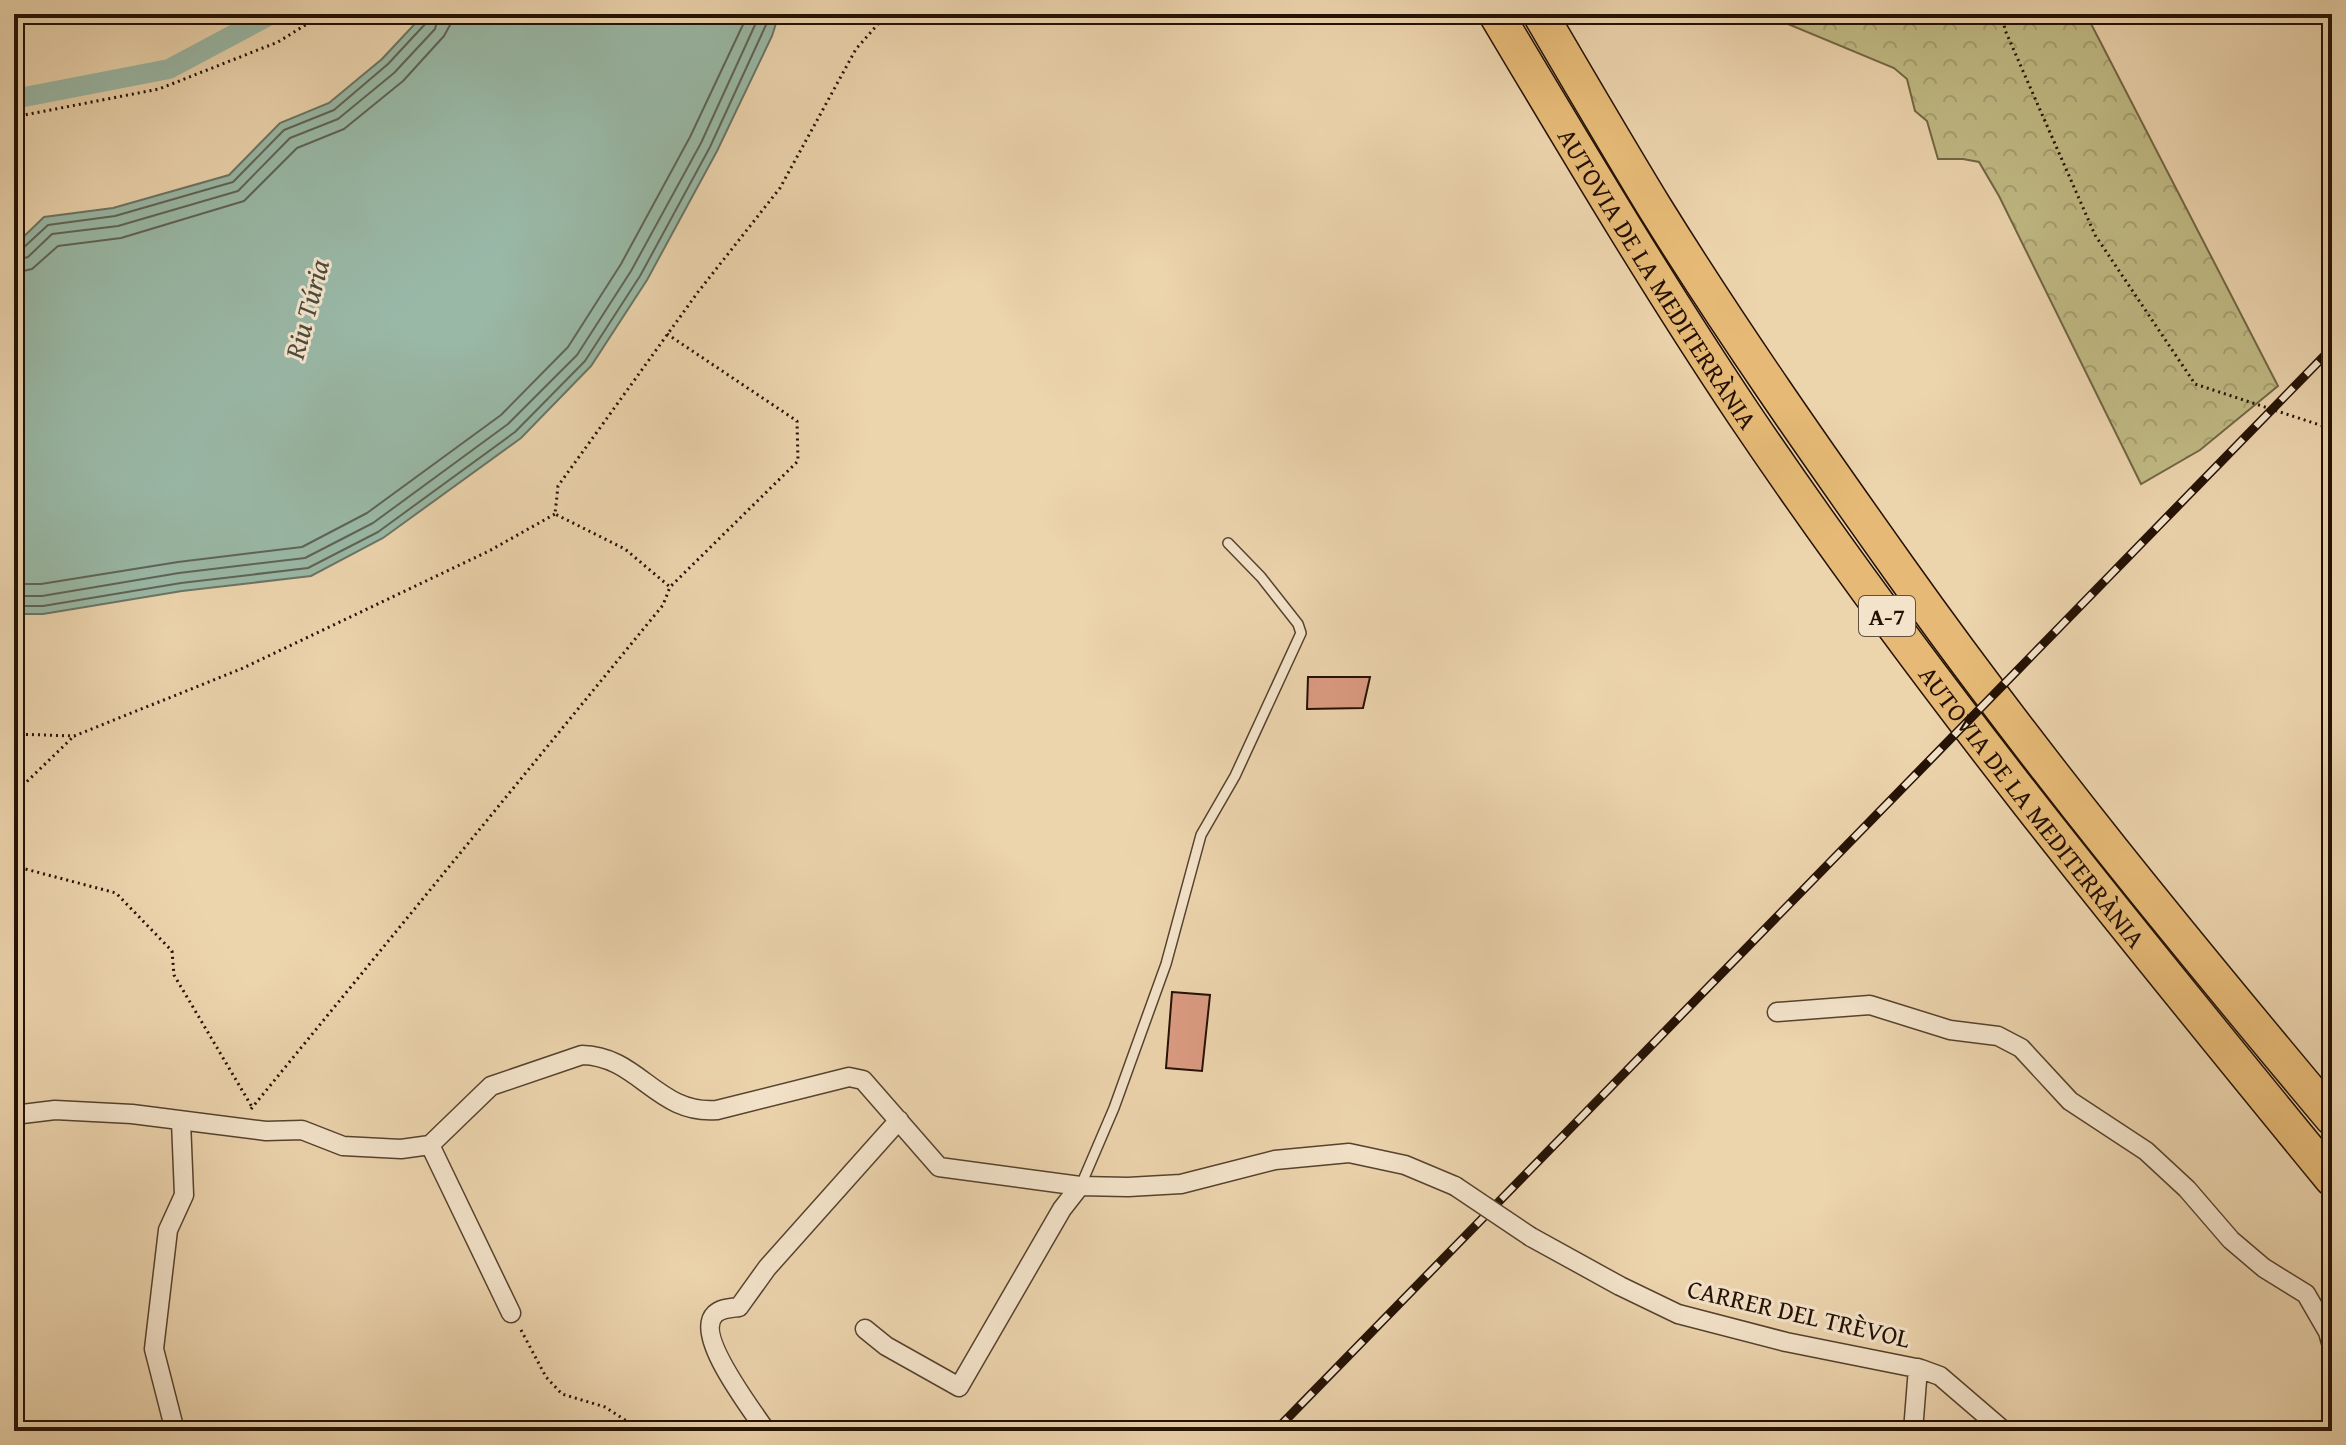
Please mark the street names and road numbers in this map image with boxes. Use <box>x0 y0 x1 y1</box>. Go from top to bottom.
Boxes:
street label: AUTOVIA DE LA MEDITERRÀNIA <box>1549 120 1768 437</box>
road number: A-7 <box>1859 596 1915 636</box>
street label: AUTOVIA DE LA MEDITERRÀNIA <box>1910 657 2156 956</box>
street label: CARRER DEL TRÈVOL <box>1684 1268 1915 1358</box>

